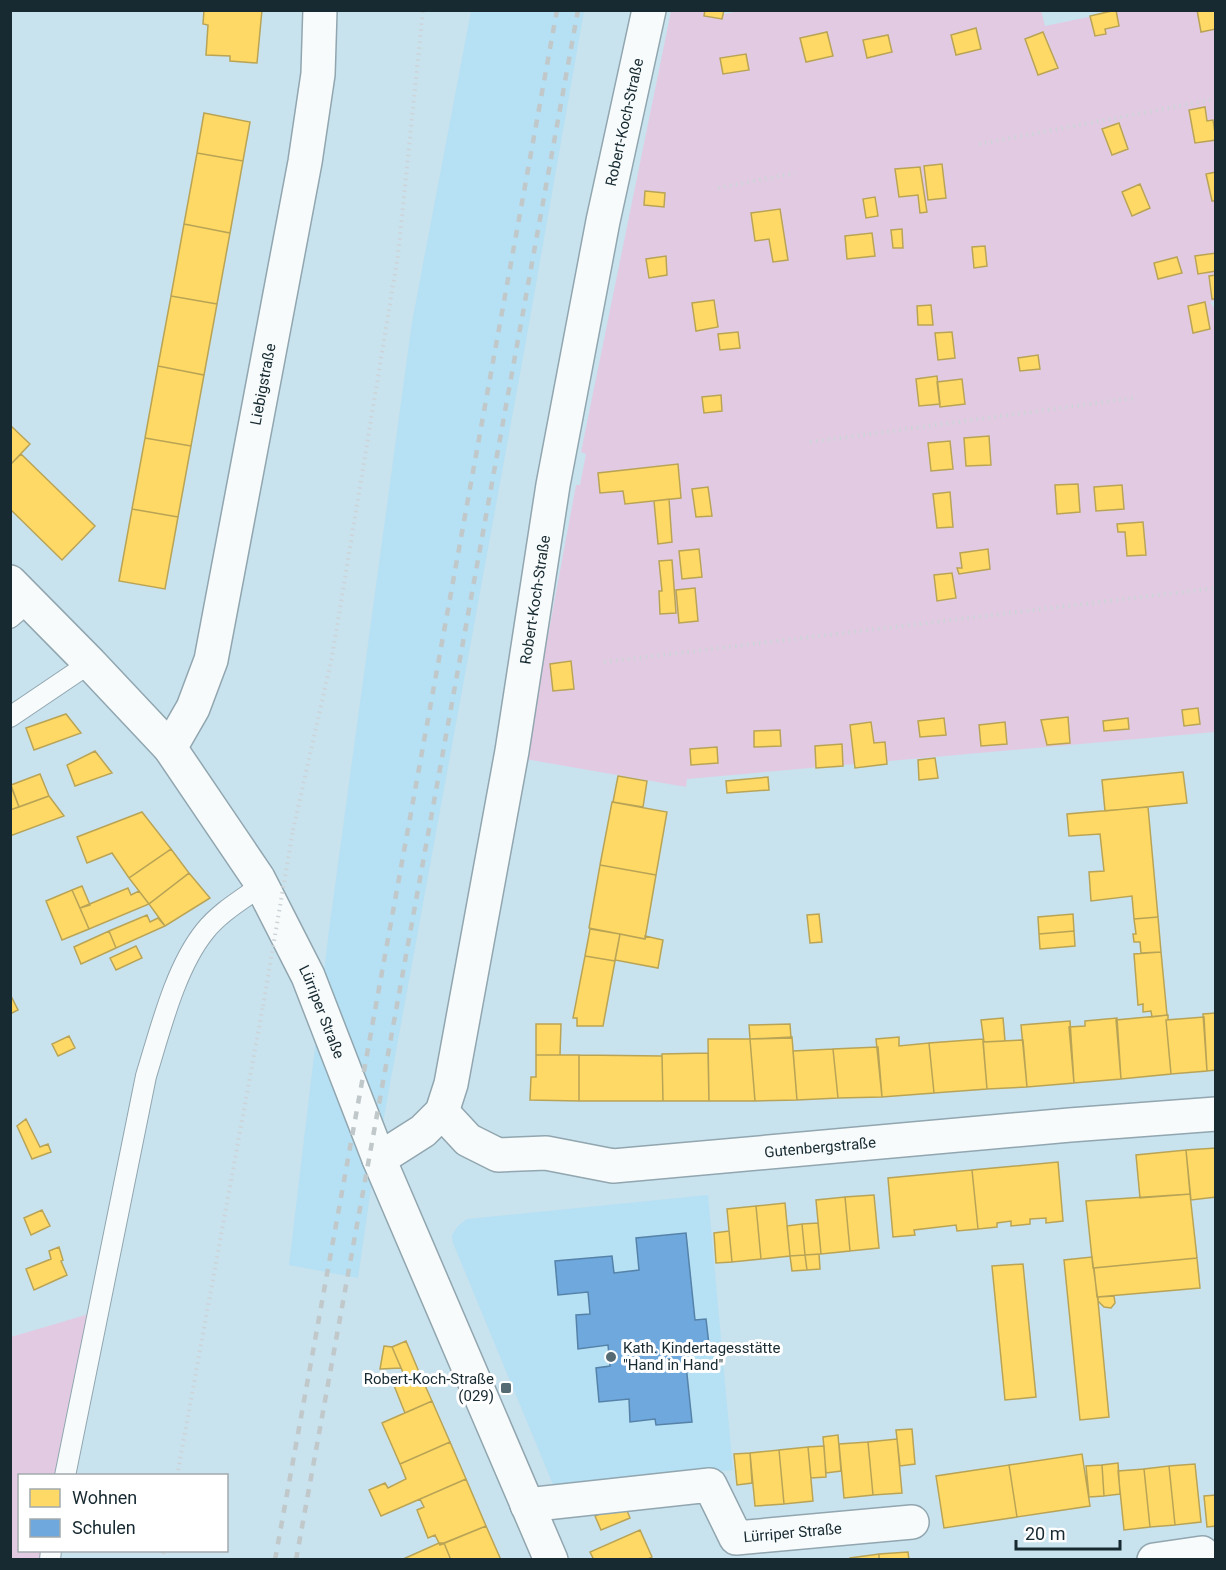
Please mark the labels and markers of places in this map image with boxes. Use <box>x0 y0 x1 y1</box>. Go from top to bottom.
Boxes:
place label: Kath. Kindertagesstätte "Hand in Hand" <box>623 1339 780 1374</box>
marker: Kath. Kindertagesstätte "Hand in Hand" <box>604 1350 618 1364</box>
place label: Robert-Koch-Straße (029) <box>364 1370 494 1405</box>
marker: Robert-Koch-Straße (029) <box>499 1381 513 1395</box>

